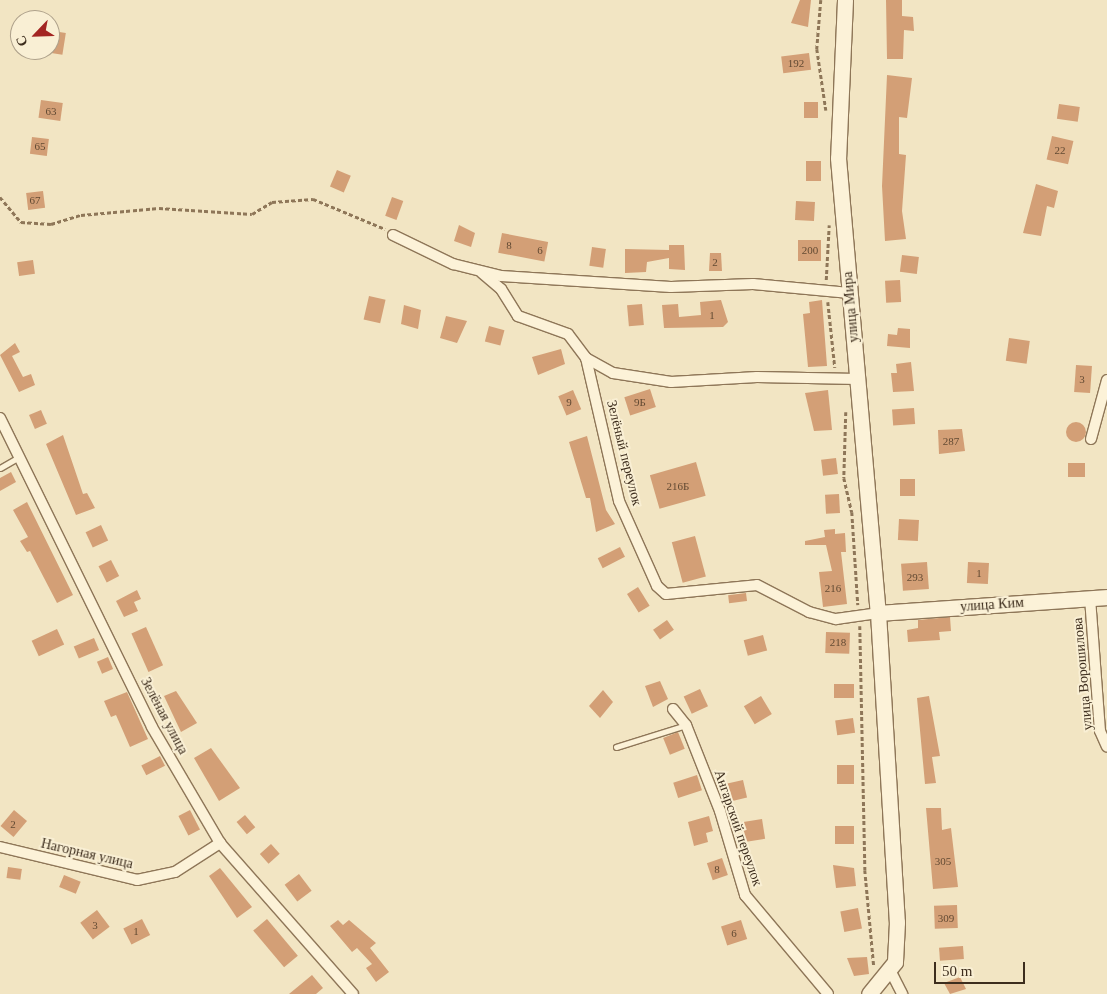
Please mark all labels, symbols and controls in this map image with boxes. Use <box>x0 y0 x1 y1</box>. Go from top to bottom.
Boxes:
north arrow <box>10 10 60 60</box>
text: С <box>13 33 31 49</box>
house number: 192 <box>788 56 804 70</box>
house number: 63 <box>46 104 56 118</box>
house number: 65 <box>34 139 46 153</box>
house number: 22 <box>1054 143 1066 157</box>
house number: 67 <box>30 193 40 207</box>
house number: 8 <box>506 238 512 252</box>
house number: 6 <box>537 243 543 257</box>
house number: 200 <box>802 243 818 257</box>
house number: 2 <box>712 255 718 269</box>
street label: улица Мира <box>840 271 862 343</box>
house number: 1 <box>709 308 715 322</box>
house number: 3 <box>1079 372 1085 386</box>
house number: 9 <box>566 395 572 409</box>
house number: 9Б <box>634 395 646 409</box>
street label: Зелёный переулок <box>603 399 645 507</box>
house number: 287 <box>943 434 959 448</box>
house number: 216Б <box>667 479 689 493</box>
house number: 1 <box>976 566 982 580</box>
house number: 293 <box>907 570 923 584</box>
house number: 216 <box>825 581 841 595</box>
street label: улица Ким <box>960 594 1024 616</box>
street label: улица Ворошилова <box>1070 617 1096 731</box>
house number: 218 <box>830 635 846 649</box>
street label: Зелёная улица <box>137 675 191 757</box>
street label: Ангарский переулок <box>710 768 766 888</box>
house number: 2 <box>10 817 16 831</box>
street label: Нагорная улица <box>39 835 135 873</box>
house number: 305 <box>935 854 951 868</box>
house number: 8 <box>714 862 720 876</box>
house number: 309 <box>938 911 954 925</box>
house number: 3 <box>92 918 98 932</box>
house number: 1 <box>133 924 139 938</box>
house number: 6 <box>731 926 737 940</box>
scale bar <box>937 952 1028 984</box>
text: 50 m <box>942 963 972 979</box>

